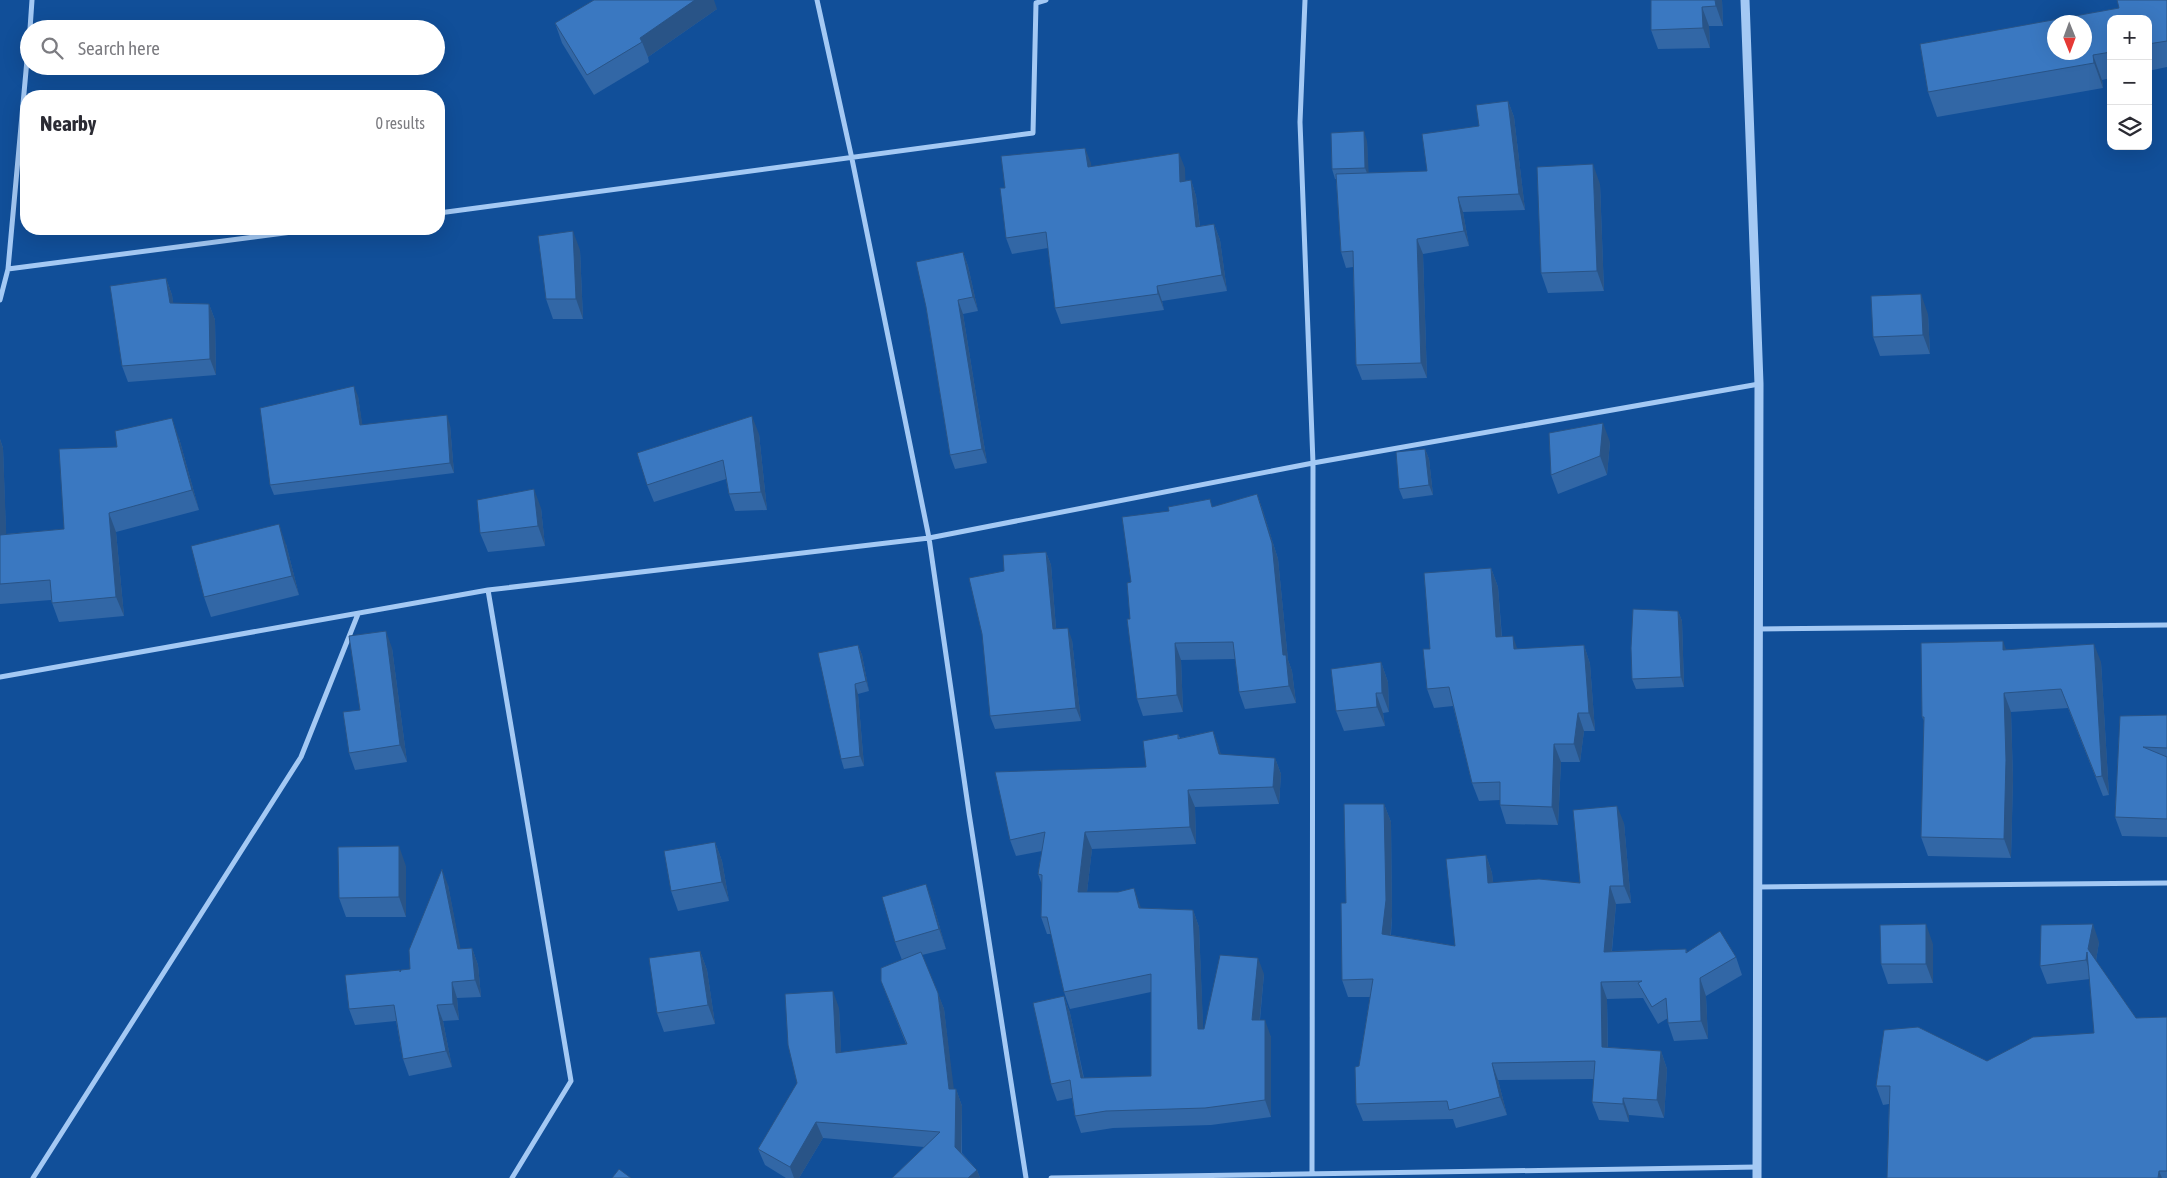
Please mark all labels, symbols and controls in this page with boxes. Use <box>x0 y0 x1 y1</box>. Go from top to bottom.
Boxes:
north arrow <box>2047 15 2092 60</box>
map controls <box>2107 15 2152 150</box>
button: + <box>2107 15 2152 60</box>
search box <box>20 20 445 75</box>
icon: search <box>38 34 66 62</box>
text: Search here <box>78 37 160 59</box>
button: − <box>2107 60 2152 105</box>
button: layers <box>2107 105 2152 150</box>
text: Nearby <box>40 111 96 135</box>
text: 0 results <box>375 114 425 132</box>

